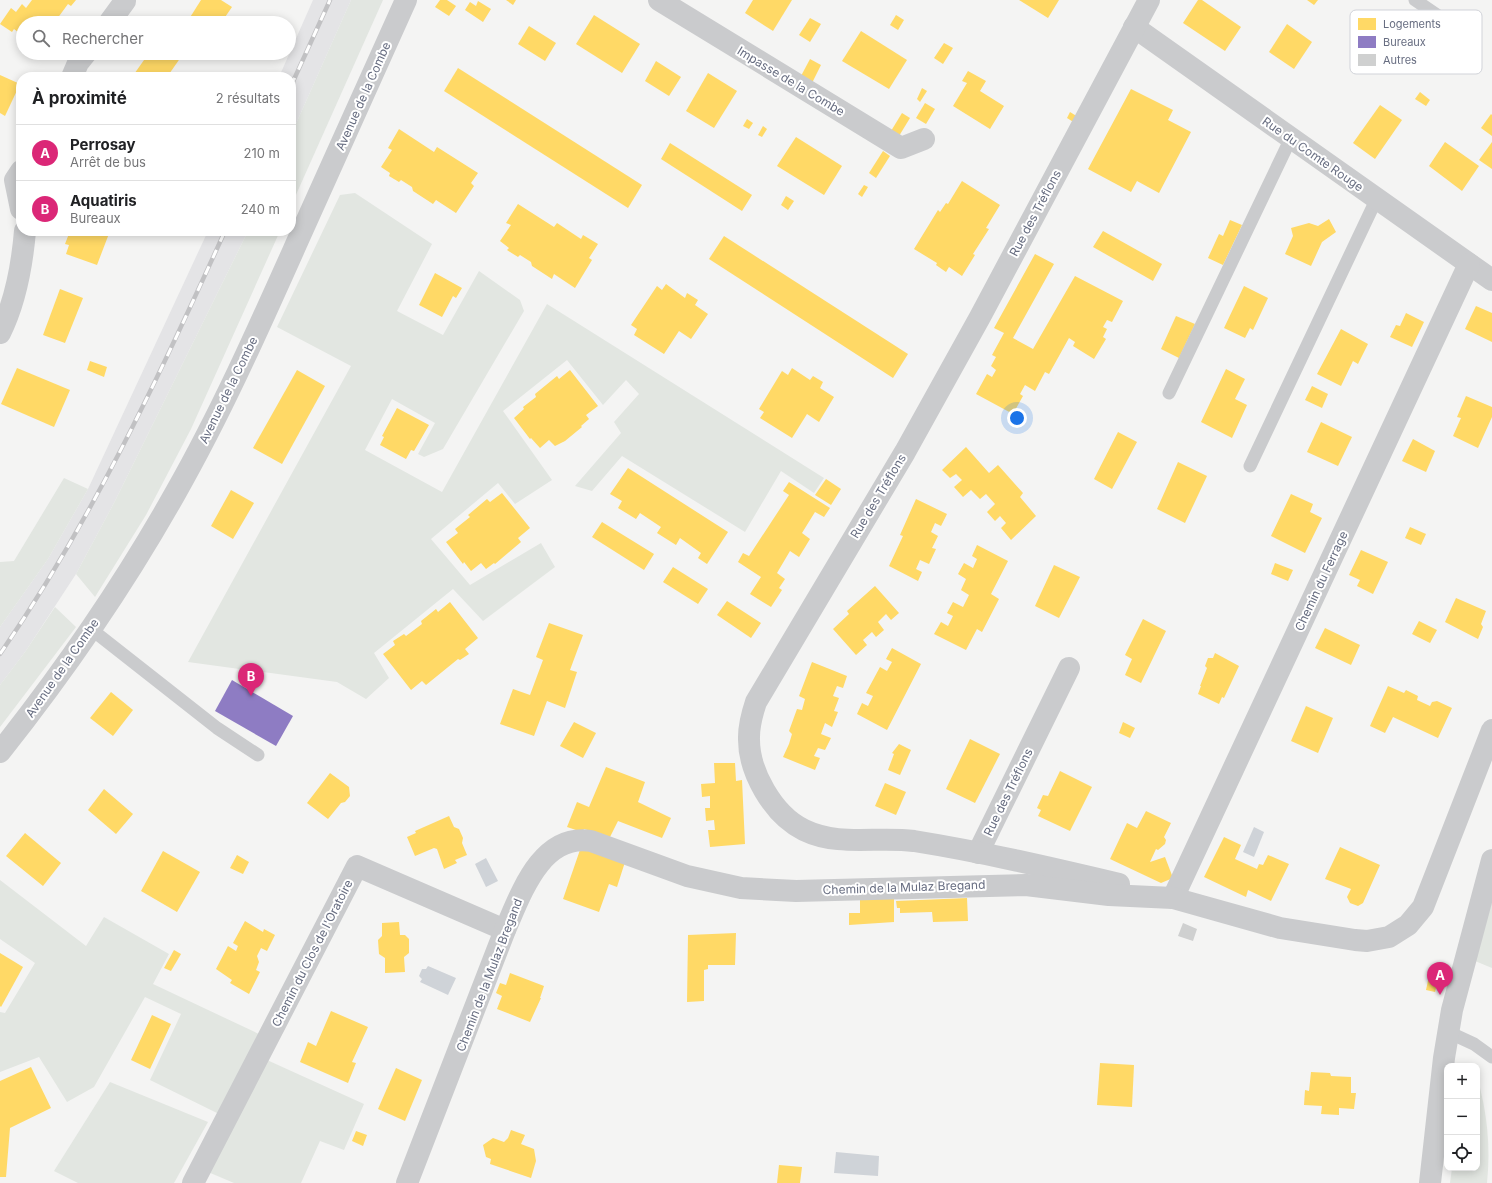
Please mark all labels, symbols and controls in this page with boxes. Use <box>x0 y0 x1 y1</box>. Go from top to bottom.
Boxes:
legend <box>1350 10 1482 74</box>
search box <box>16 16 296 60</box>
text: Logements <box>1383 17 1441 31</box>
icon: search <box>30 27 52 49</box>
text: Rechercher <box>62 29 144 48</box>
text: Bureaux <box>1383 35 1426 49</box>
street label: Avenue de la Combe <box>332 39 394 153</box>
street label: Impasse de la Combe <box>735 43 847 119</box>
text: Autres <box>1383 53 1417 67</box>
text: À proximité <box>32 88 127 108</box>
text: 2 résultats <box>216 90 280 106</box>
street label: Rue du Comte Rouge <box>1260 113 1366 195</box>
text: Perrosay <box>70 135 136 154</box>
text: A <box>40 145 50 161</box>
text: 210 m <box>244 145 280 161</box>
text: Arrêt de bus <box>70 154 146 170</box>
street label: Rue des Tréflons <box>1006 167 1064 259</box>
text: Aquatiris <box>70 191 137 210</box>
text: B <box>41 201 49 217</box>
text: 240 m <box>241 201 280 217</box>
text: Bureaux <box>70 210 121 226</box>
street label: Avenue de la Combe <box>196 334 260 446</box>
your location <box>1007 408 1027 428</box>
street label: Rue des Tréflons <box>847 451 909 541</box>
street label: Chemin du Ferrage <box>1291 529 1351 633</box>
street label: Avenue de la Combe <box>22 616 102 720</box>
pin: B <box>238 663 264 696</box>
street label: Rue des Tréflons <box>980 746 1036 838</box>
street label: Chemin du Clos de l'Oratoire <box>268 877 356 1029</box>
street label: Chemin de la Mulaz Bregand <box>822 877 986 897</box>
street label: Chemin de la Mulaz Bregand <box>453 896 525 1054</box>
pin: A <box>1427 962 1453 995</box>
map controls <box>1444 1063 1480 1171</box>
button: + <box>1444 1063 1480 1099</box>
button: − <box>1444 1099 1480 1135</box>
button: locate <box>1444 1135 1480 1171</box>

